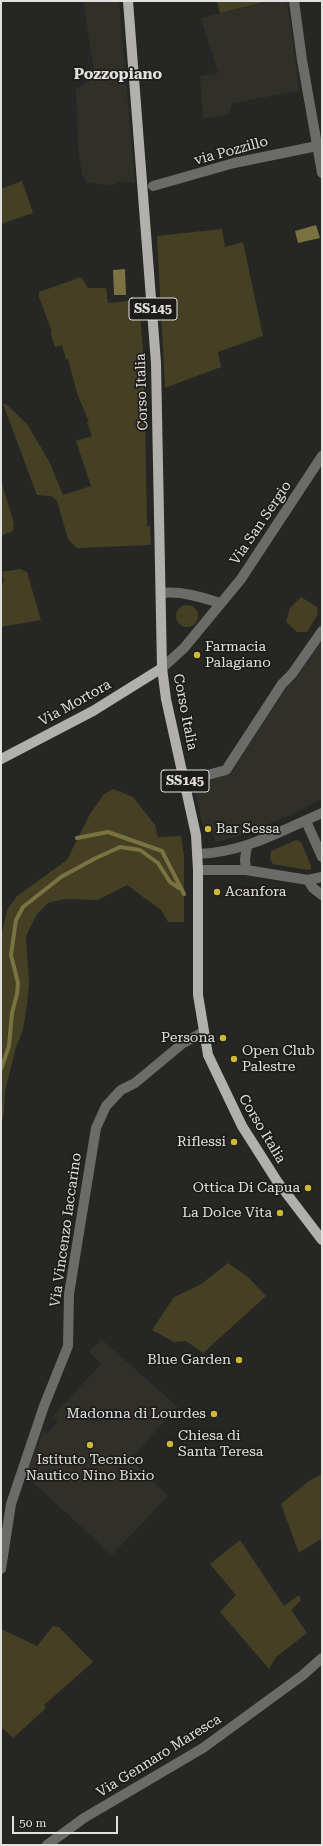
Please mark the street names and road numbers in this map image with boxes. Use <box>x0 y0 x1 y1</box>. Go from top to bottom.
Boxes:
street label: via Pozzillo <box>192 133 270 169</box>
road number: SS145 <box>129 298 177 320</box>
street label: Corso Italia <box>132 353 152 431</box>
street label: Via San Sergio <box>227 478 295 568</box>
street label: Corso Italia <box>169 672 201 752</box>
street label: Via Mortora <box>36 676 114 730</box>
road number: SS145 <box>161 770 209 792</box>
street label: Corso Italia <box>235 1091 289 1167</box>
street label: Via Vincenzo Iaccarino <box>47 1152 85 1308</box>
street label: Via Gennaro Maresca <box>94 1711 224 1801</box>

